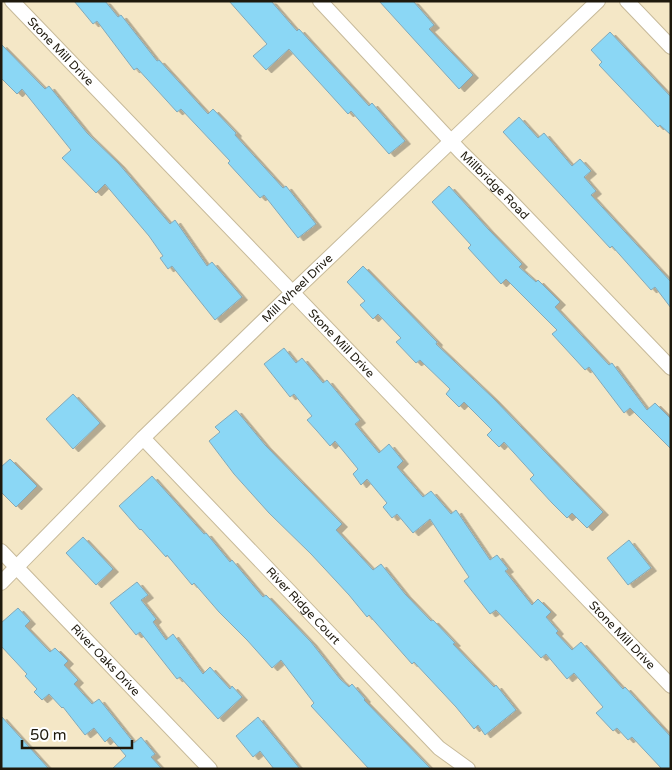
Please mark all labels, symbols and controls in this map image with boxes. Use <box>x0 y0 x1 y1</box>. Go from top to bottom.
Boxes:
street label: Stone Mill Drive <box>24 14 97 89</box>
street label: Millbridge Road <box>457 148 532 222</box>
street label: Mill Wheel Drive <box>259 251 336 325</box>
street label: Stone Mill Drive <box>305 306 377 381</box>
street label: River Ridge Court <box>263 564 343 647</box>
street label: Stone Mill Drive <box>586 598 658 672</box>
street label: River Oaks Drive <box>68 621 143 699</box>
scale bar <box>22 718 132 750</box>
text: 50 m <box>30 726 67 744</box>

